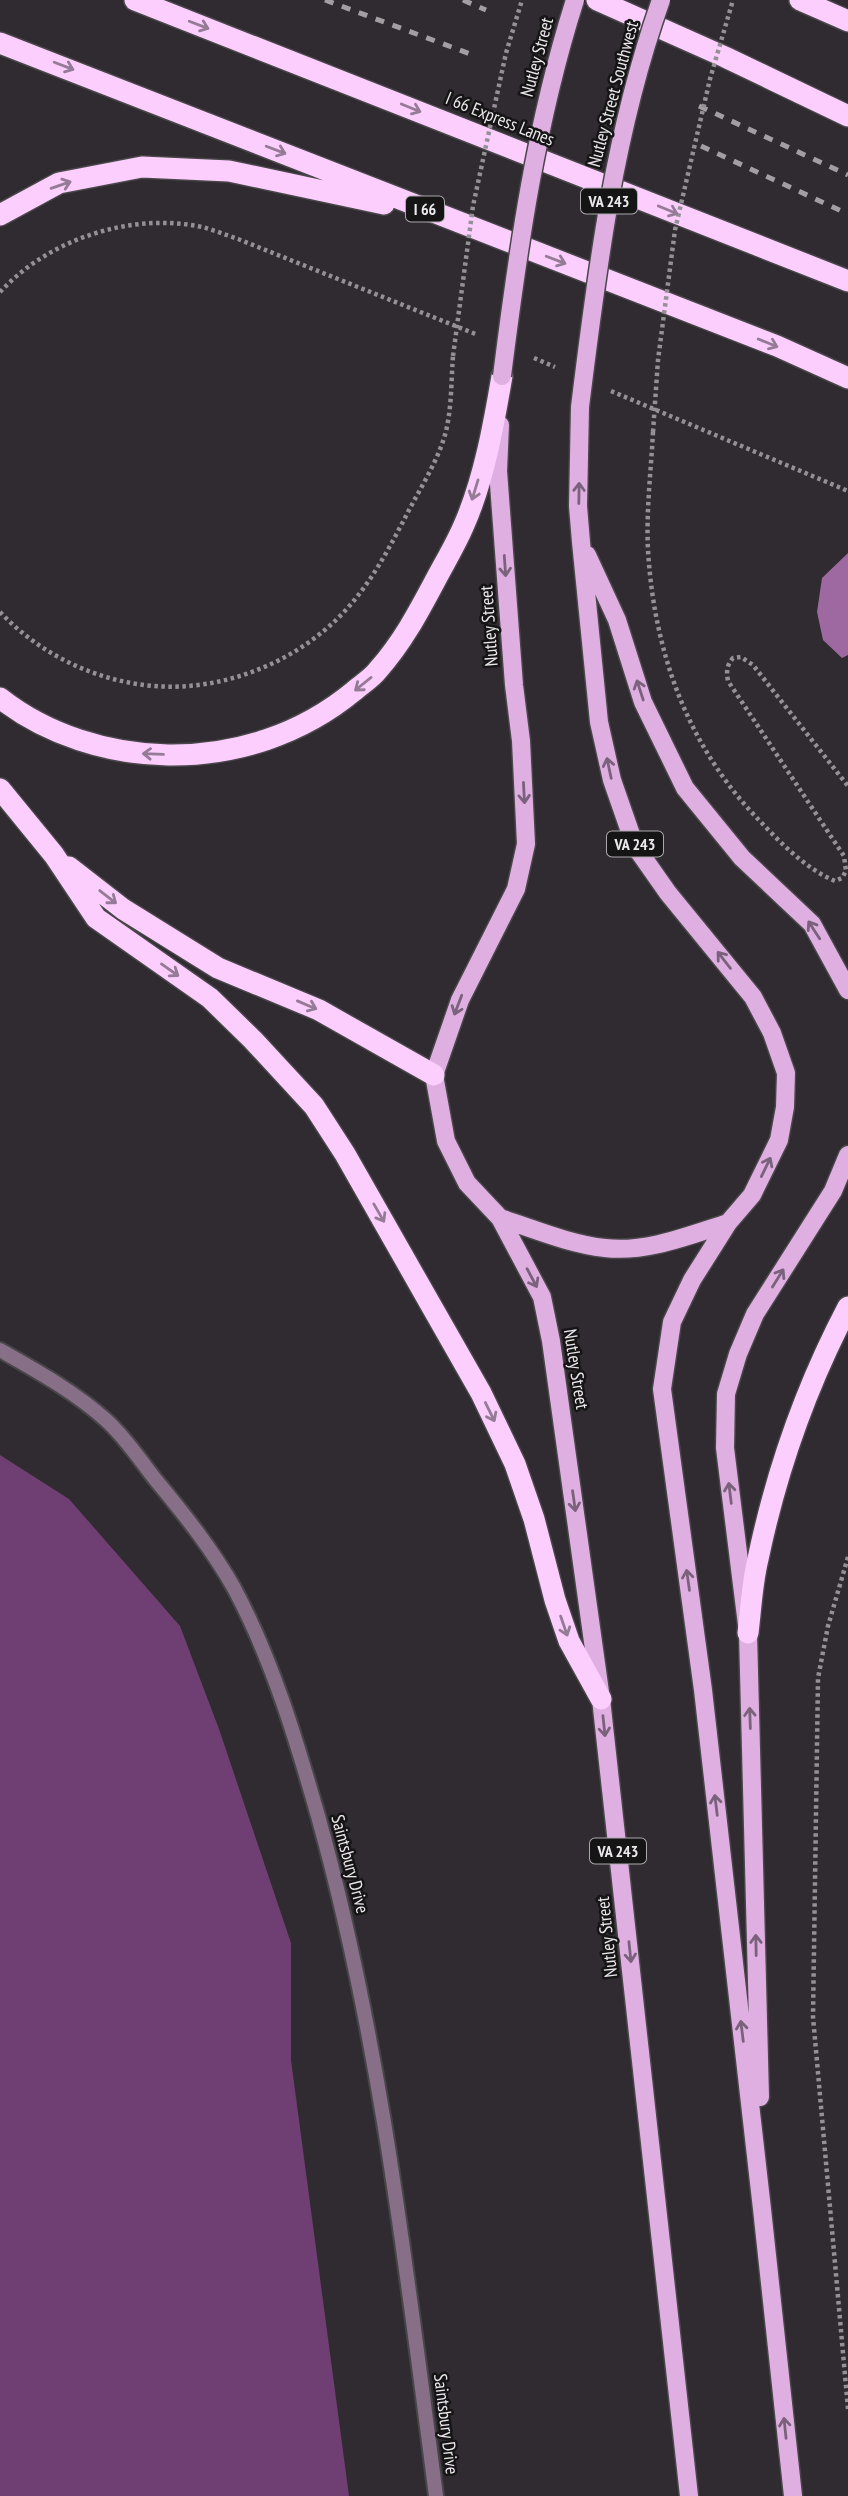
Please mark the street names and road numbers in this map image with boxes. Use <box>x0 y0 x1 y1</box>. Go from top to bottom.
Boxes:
street label: Nutley Street <box>515 15 558 99</box>
street label: Nutley Street Southwest <box>582 18 643 169</box>
street label: I 66 Express Lanes <box>442 86 558 151</box>
road number: VA 243 <box>581 188 637 214</box>
road number: I 66 <box>406 196 444 222</box>
street label: Nutley Street <box>474 585 503 667</box>
road number: VA 243 <box>607 832 663 856</box>
street label: Nutley Street <box>559 1327 594 1411</box>
street label: Saintsbury Drive <box>326 1812 375 1916</box>
road number: VA 243 <box>590 1839 646 1864</box>
street label: Nutley Street <box>591 1895 622 1979</box>
street label: Saintsbury Drive <box>429 2372 464 2476</box>

